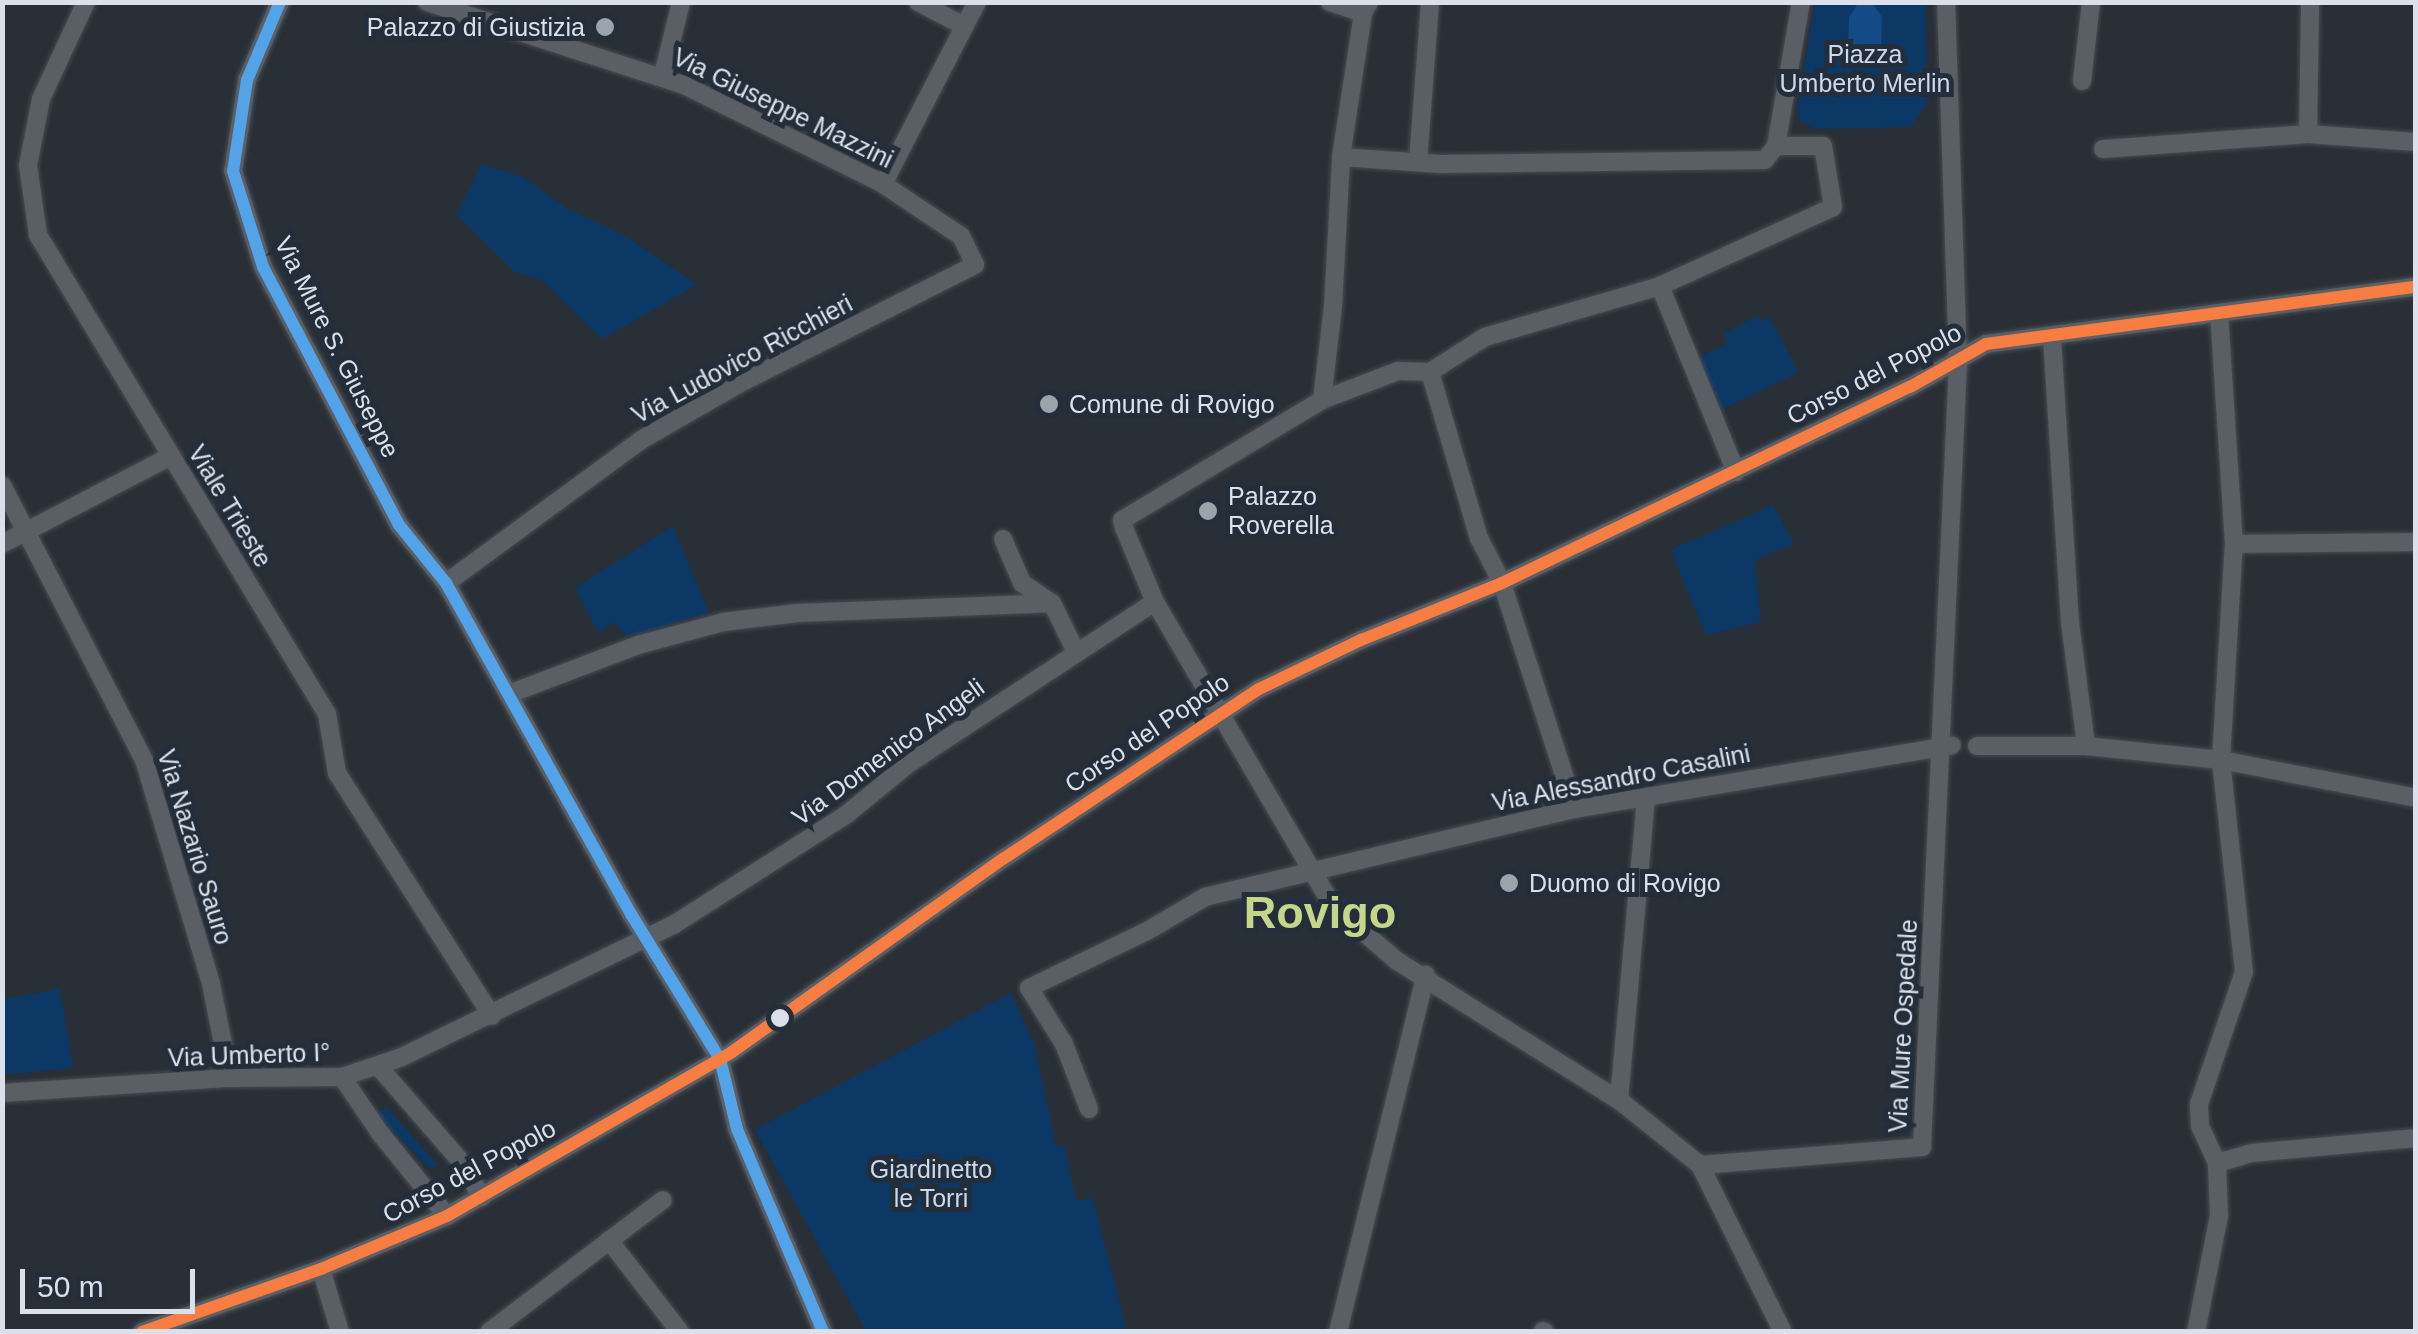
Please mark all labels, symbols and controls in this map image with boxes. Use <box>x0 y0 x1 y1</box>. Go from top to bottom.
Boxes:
place label: Palazzo di Giustizia <box>367 12 585 42</box>
marker: Palazzo di Giustizia <box>594 16 616 38</box>
park label: Piazza Umberto Merlin <box>1780 40 1950 99</box>
street label: Via Giuseppe Mazzini <box>668 42 898 174</box>
street label: Via Mure S. Giuseppe <box>268 231 406 463</box>
street label: Via Ludovico Ricchieri <box>627 288 857 430</box>
street label: Corso del Popolo <box>1782 317 1966 431</box>
place label: Comune di Rovigo <box>1069 389 1275 419</box>
marker: Comune di Rovigo <box>1038 393 1060 415</box>
street label: Viale Trieste <box>182 439 278 573</box>
place label: Palazzo Roverella <box>1228 482 1334 541</box>
marker: Palazzo Roverella <box>1197 500 1219 522</box>
street label: Corso del Popolo <box>1059 667 1235 799</box>
street label: Via Domenico Angeli <box>785 672 991 832</box>
street label: Via Alessandro Casalini <box>1489 738 1753 818</box>
street label: Via Nazario Sauro <box>151 746 239 948</box>
place label: Duomo di Rovigo <box>1529 868 1721 898</box>
marker: Duomo di Rovigo <box>1498 872 1520 894</box>
district label: Rovigo <box>1244 886 1396 940</box>
street label: Via Mure Ospedale <box>1882 919 1924 1133</box>
unlabelled marker <box>770 1008 790 1028</box>
street label: Via Umberto I° <box>167 1037 331 1073</box>
street label: Corso del Popolo <box>377 1113 561 1229</box>
park label: Giardinetto le Torri <box>870 1155 992 1214</box>
scale bar <box>25 1249 200 1311</box>
text: 50 m <box>37 1270 104 1303</box>

